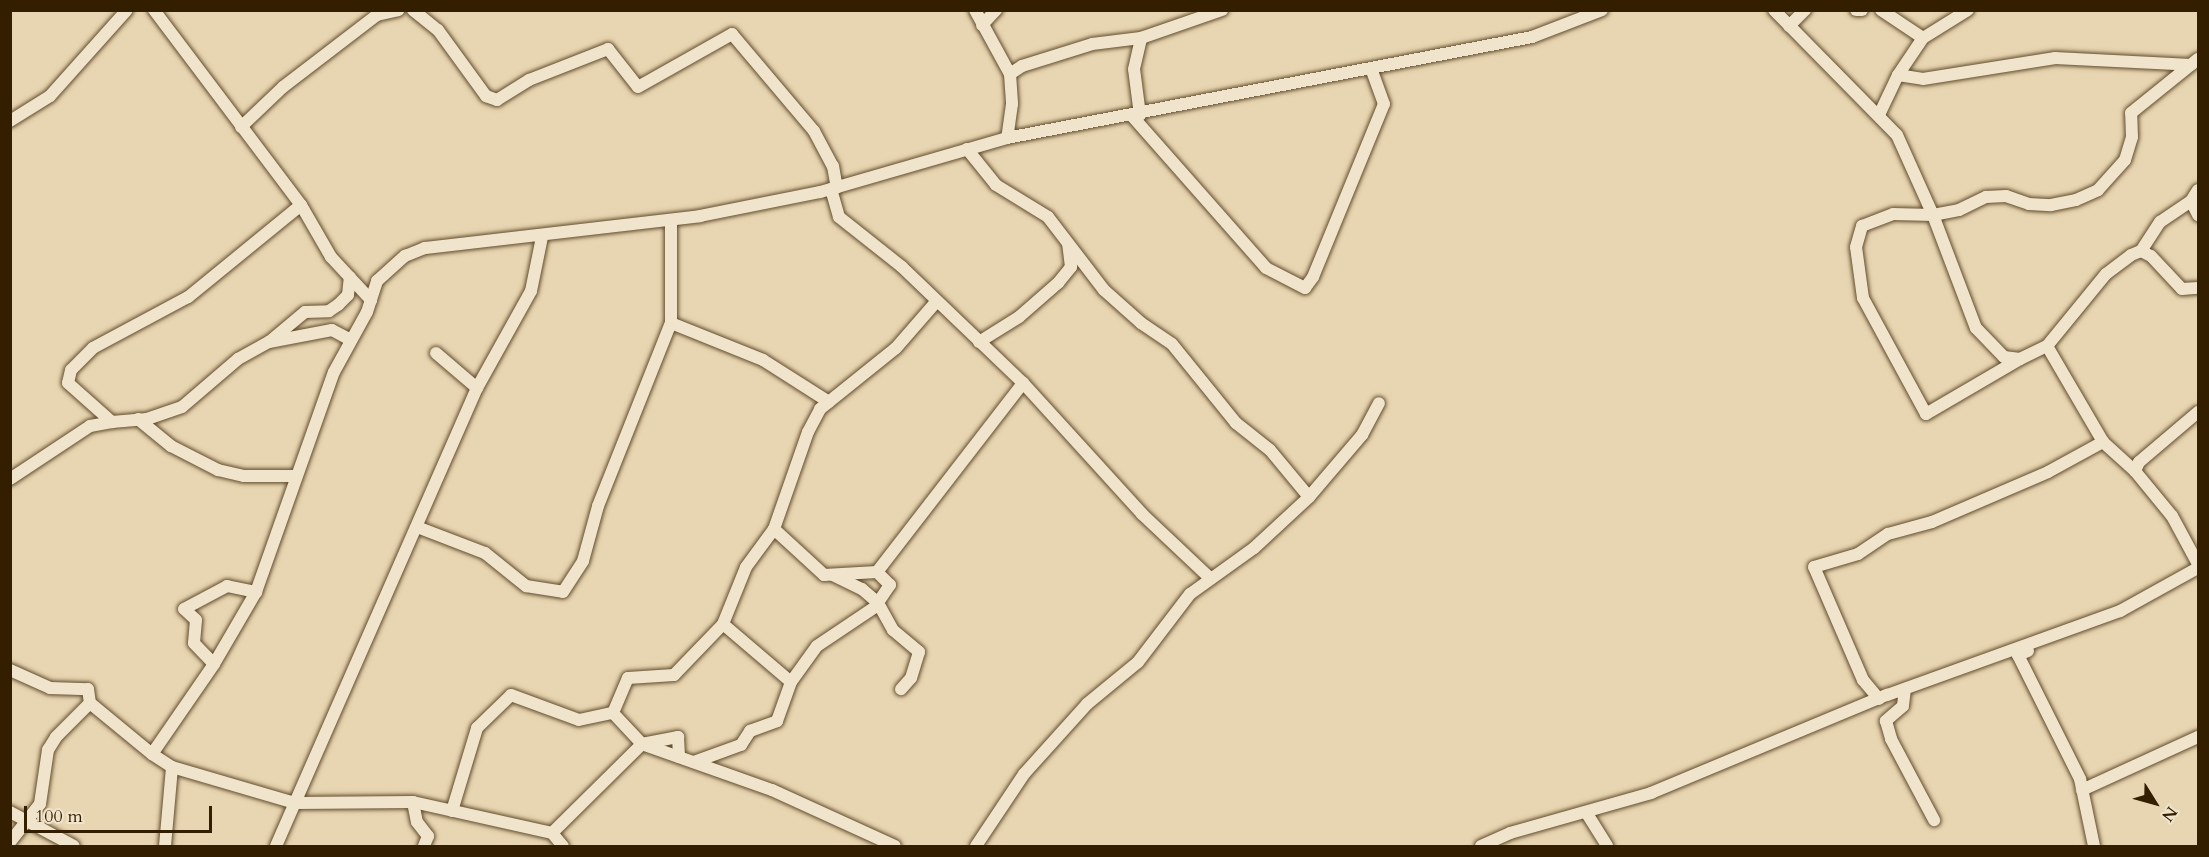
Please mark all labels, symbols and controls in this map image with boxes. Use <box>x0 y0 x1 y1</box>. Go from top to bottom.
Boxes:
north arrow <box>2125 773 2185 833</box>
scale bar <box>27 794 214 832</box>
text: N <box>2156 802 2182 826</box>
text: 100 m <box>35 804 83 829</box>

